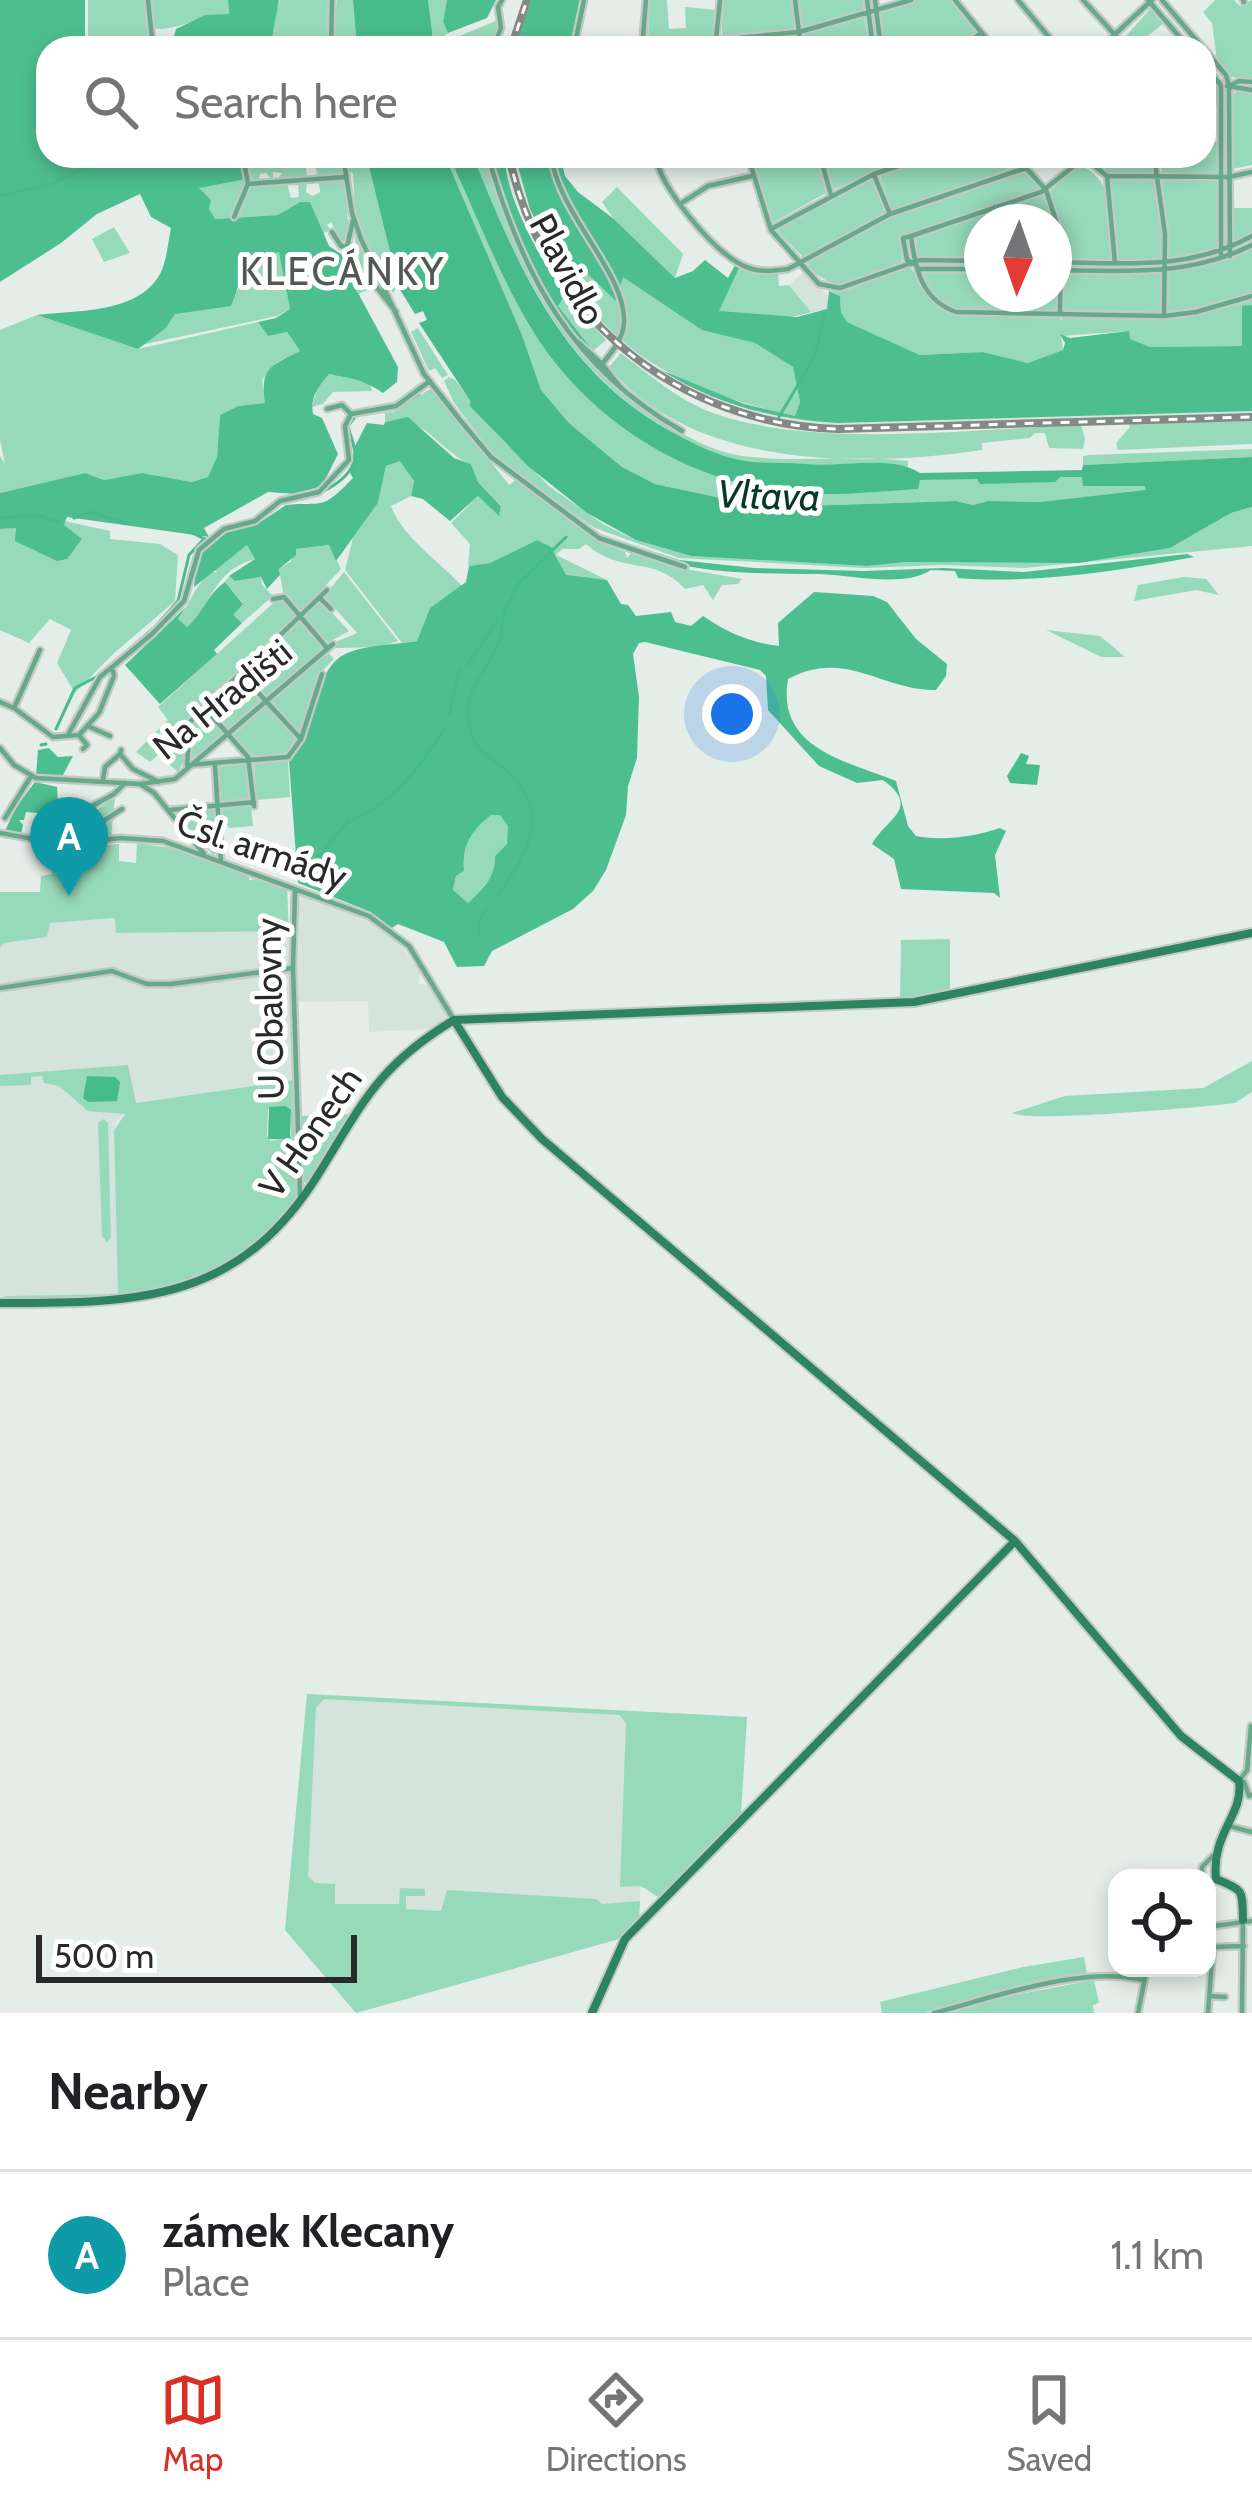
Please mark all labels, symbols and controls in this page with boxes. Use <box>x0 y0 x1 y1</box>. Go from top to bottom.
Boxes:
search box <box>36 36 1216 168</box>
icon: search <box>78 69 144 135</box>
text: Search here <box>174 75 398 129</box>
north arrow <box>964 204 1072 312</box>
street label: Plavidlo <box>521 206 615 332</box>
district label: KLECÁNKY <box>240 247 446 295</box>
water label: Vltava <box>717 469 821 521</box>
street label: Na Hradišti <box>144 630 300 768</box>
your location <box>702 684 762 744</box>
pin: A <box>30 797 108 896</box>
street label: Čsl. armády <box>171 799 353 899</box>
street label: U Obalovny <box>245 918 293 1100</box>
street label: V Honech <box>249 1058 371 1206</box>
map controls <box>1108 1869 1216 1977</box>
button: locate <box>1108 1869 1216 1977</box>
scale bar <box>36 1929 357 1982</box>
text: 500 m <box>54 1936 154 1976</box>
text: Nearby <box>48 2060 208 2122</box>
text: zámek Klecany <box>162 2204 454 2258</box>
text: A <box>75 2231 99 2279</box>
text: 1.1 km <box>1111 2231 1204 2279</box>
text: Place <box>162 2258 249 2306</box>
tab: Map <box>160 2367 226 2479</box>
tab: Directions <box>546 2367 687 2479</box>
tab: Saved <box>1006 2367 1092 2479</box>

